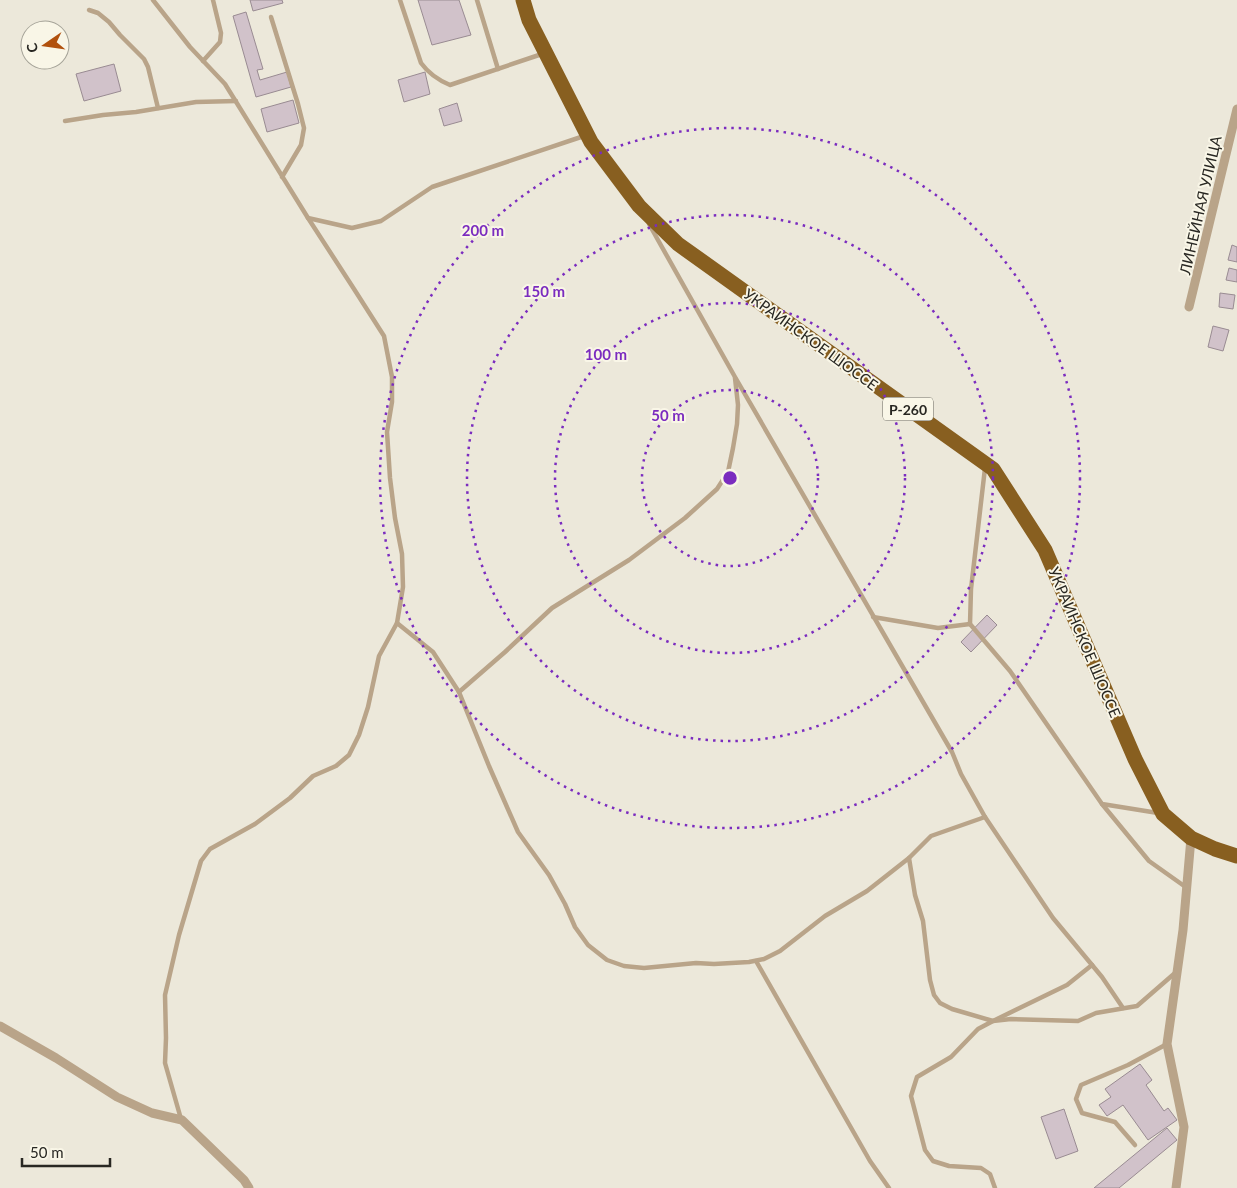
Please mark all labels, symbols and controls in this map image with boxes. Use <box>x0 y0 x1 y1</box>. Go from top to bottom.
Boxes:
north arrow <box>20 20 70 70</box>
text: С <box>22 41 41 54</box>
street label: ЛИНЕЙНАЯ УЛИЦА <box>1175 133 1225 277</box>
text: 200 m <box>462 221 504 239</box>
text: 150 m <box>523 282 565 300</box>
street label: УКРАИНСКОЕ ШОССЕ <box>740 284 882 394</box>
text: 100 m <box>585 345 627 363</box>
road number: Р-260 <box>883 398 933 420</box>
text: 50 m <box>651 406 685 424</box>
centre of rings <box>721 469 739 487</box>
street label: УКРАИНСКОЕ ШОССЕ <box>1045 564 1125 720</box>
scale bar <box>22 1136 110 1168</box>
text: 50 m <box>30 1143 64 1161</box>

